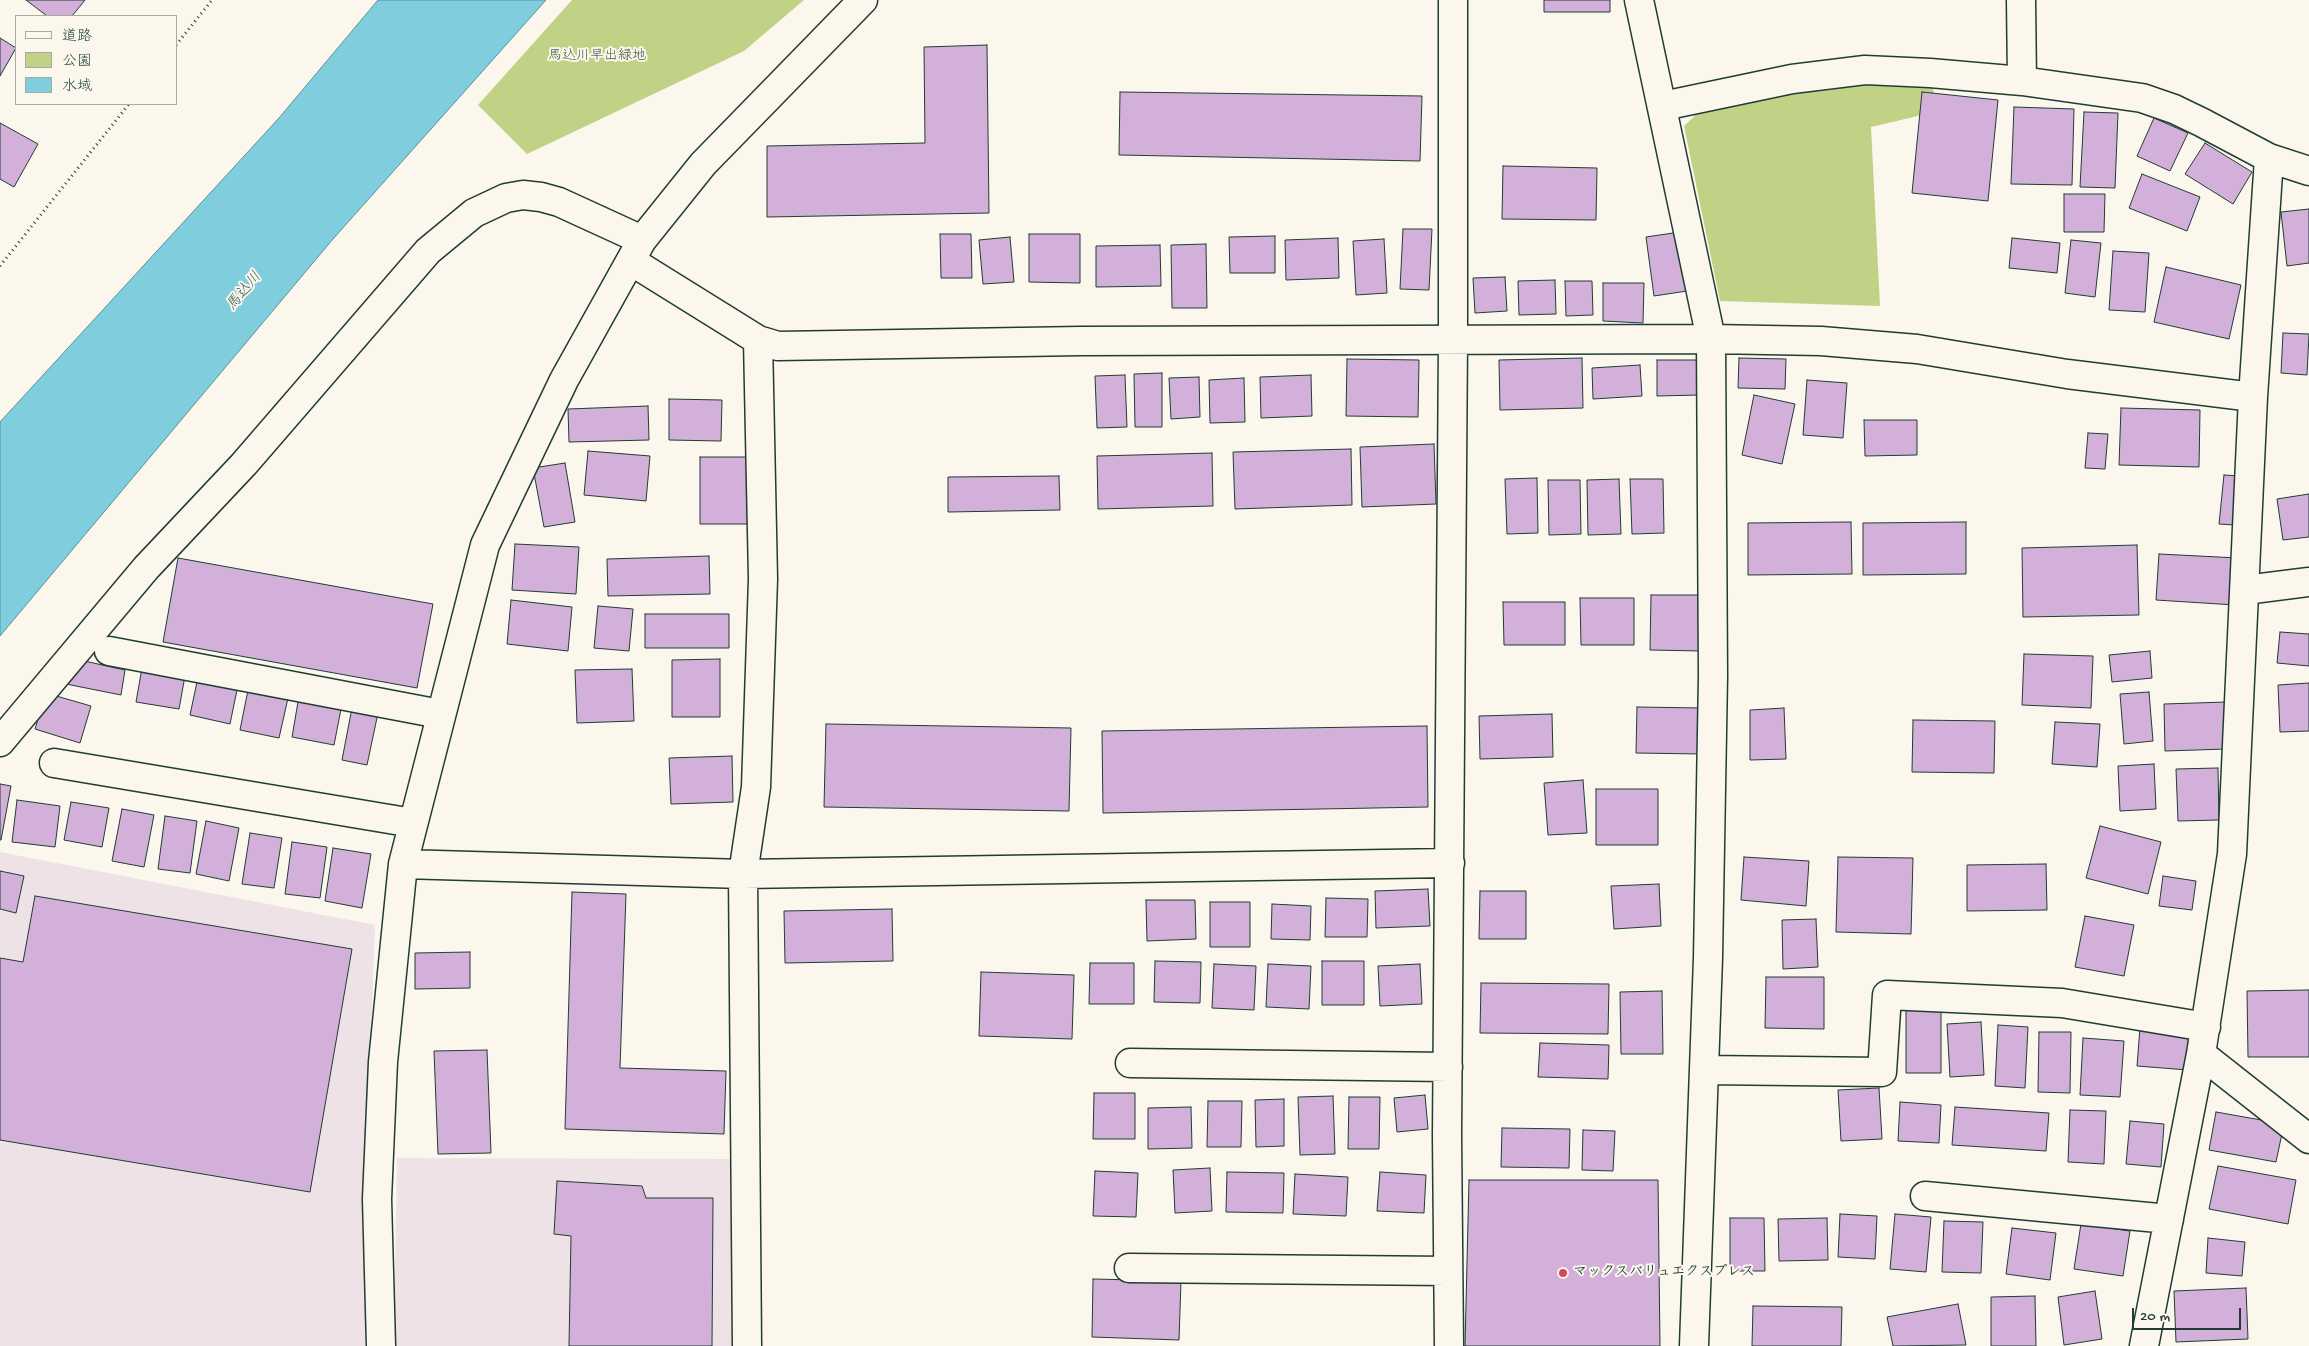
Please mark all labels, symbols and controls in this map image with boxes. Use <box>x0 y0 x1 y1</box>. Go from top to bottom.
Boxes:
legend <box>15 15 178 105</box>
text: 道路 <box>62 28 92 46</box>
park label: 馬込川早出緑地 <box>548 49 646 65</box>
text: 公園 <box>62 53 92 71</box>
text: 水域 <box>62 78 92 96</box>
water label: 馬込川 <box>224 269 266 315</box>
place label: マックスバリュエクスプレス <box>1573 1265 1755 1281</box>
marker: マックスバリュエクスプレス <box>1557 1267 1569 1279</box>
scale bar <box>2134 1298 2243 1330</box>
text: 20 m <box>2140 1308 2170 1326</box>

